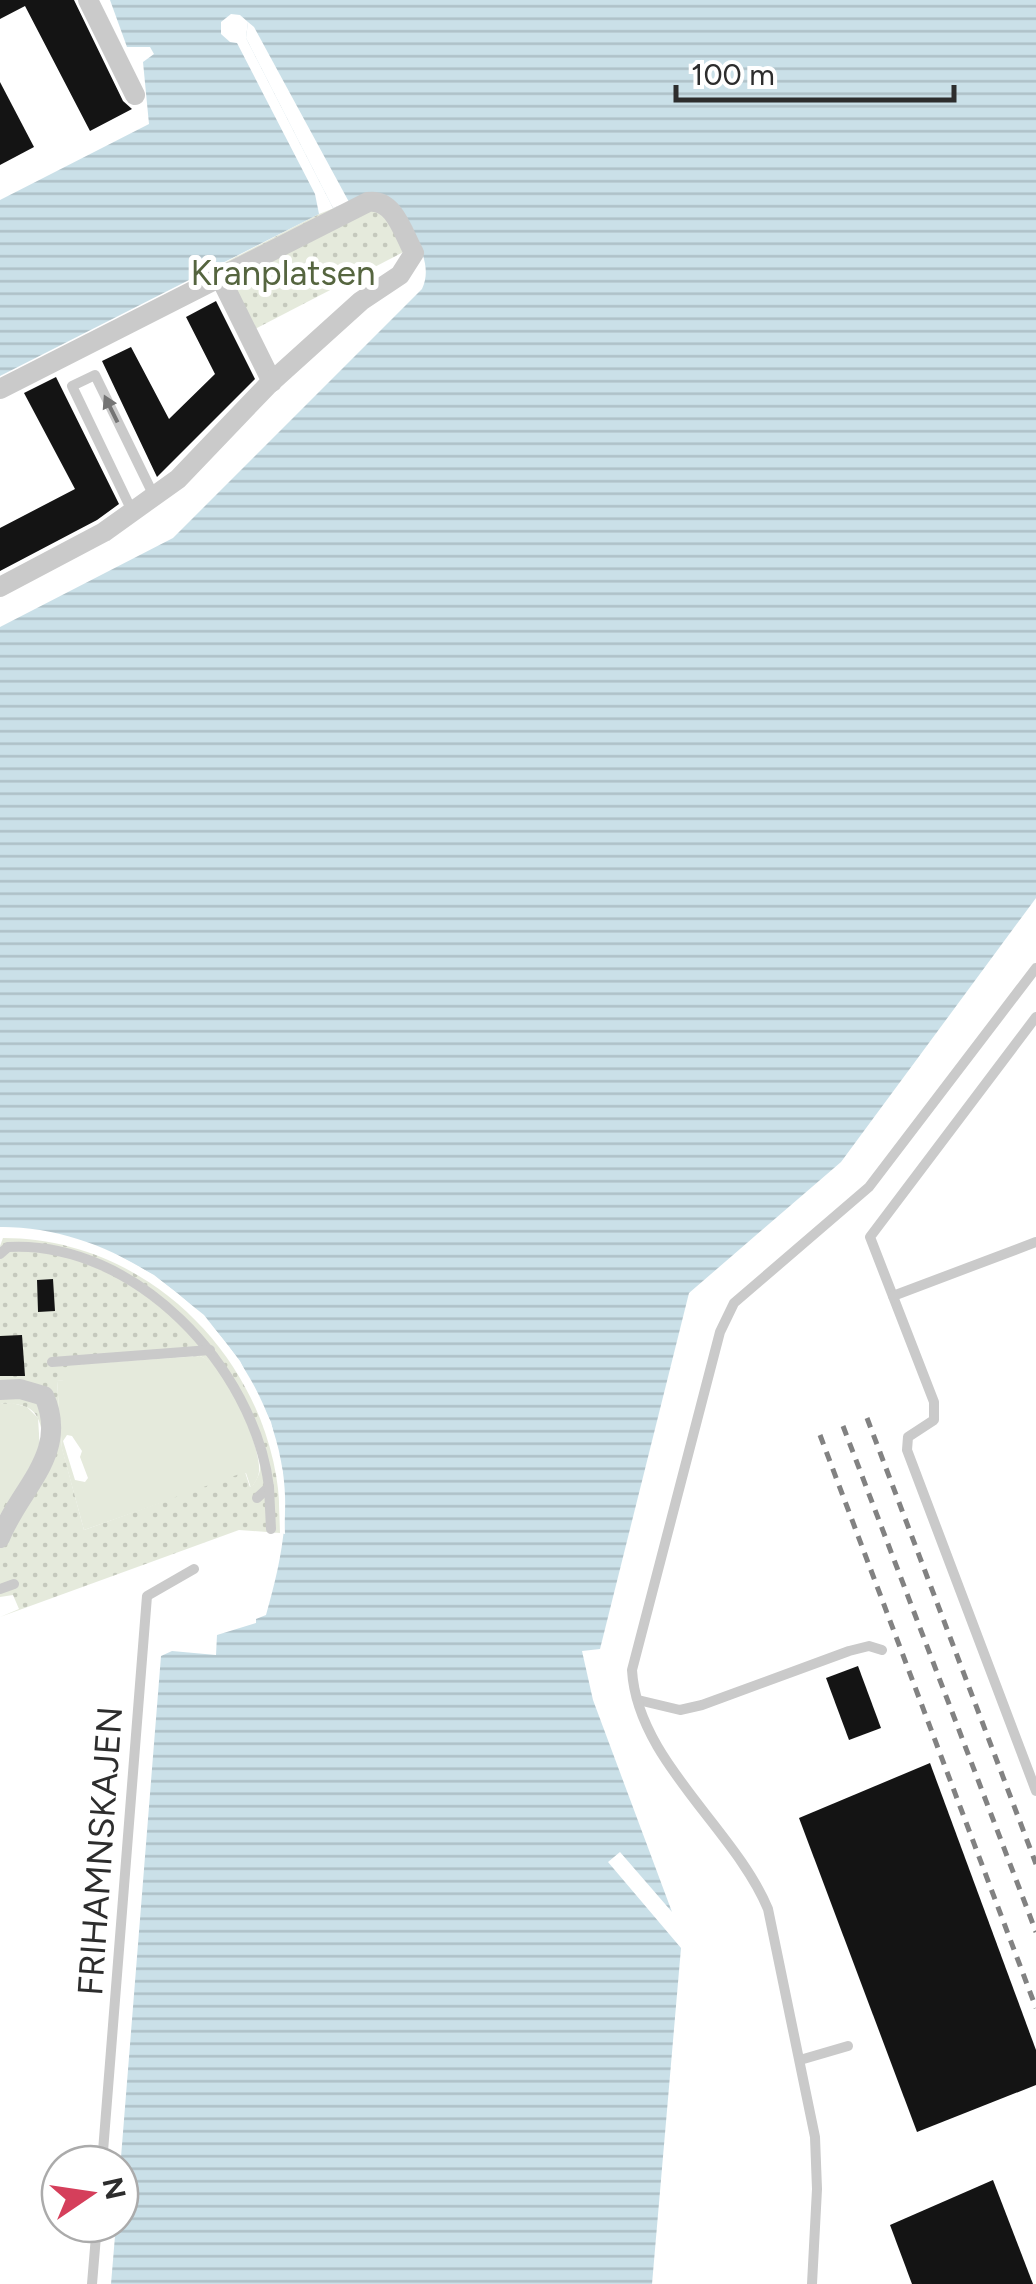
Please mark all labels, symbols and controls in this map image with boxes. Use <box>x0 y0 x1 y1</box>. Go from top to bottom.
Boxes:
scale bar <box>676 40 954 102</box>
text: 100 m <box>691 56 775 93</box>
park label: Kranplatsen <box>191 252 375 294</box>
one-way arrow <box>103 394 120 423</box>
street label: FRIHAMNSKAJEN <box>69 1705 131 1997</box>
north arrow <box>40 2144 140 2244</box>
text: N <box>95 2174 133 2203</box>

